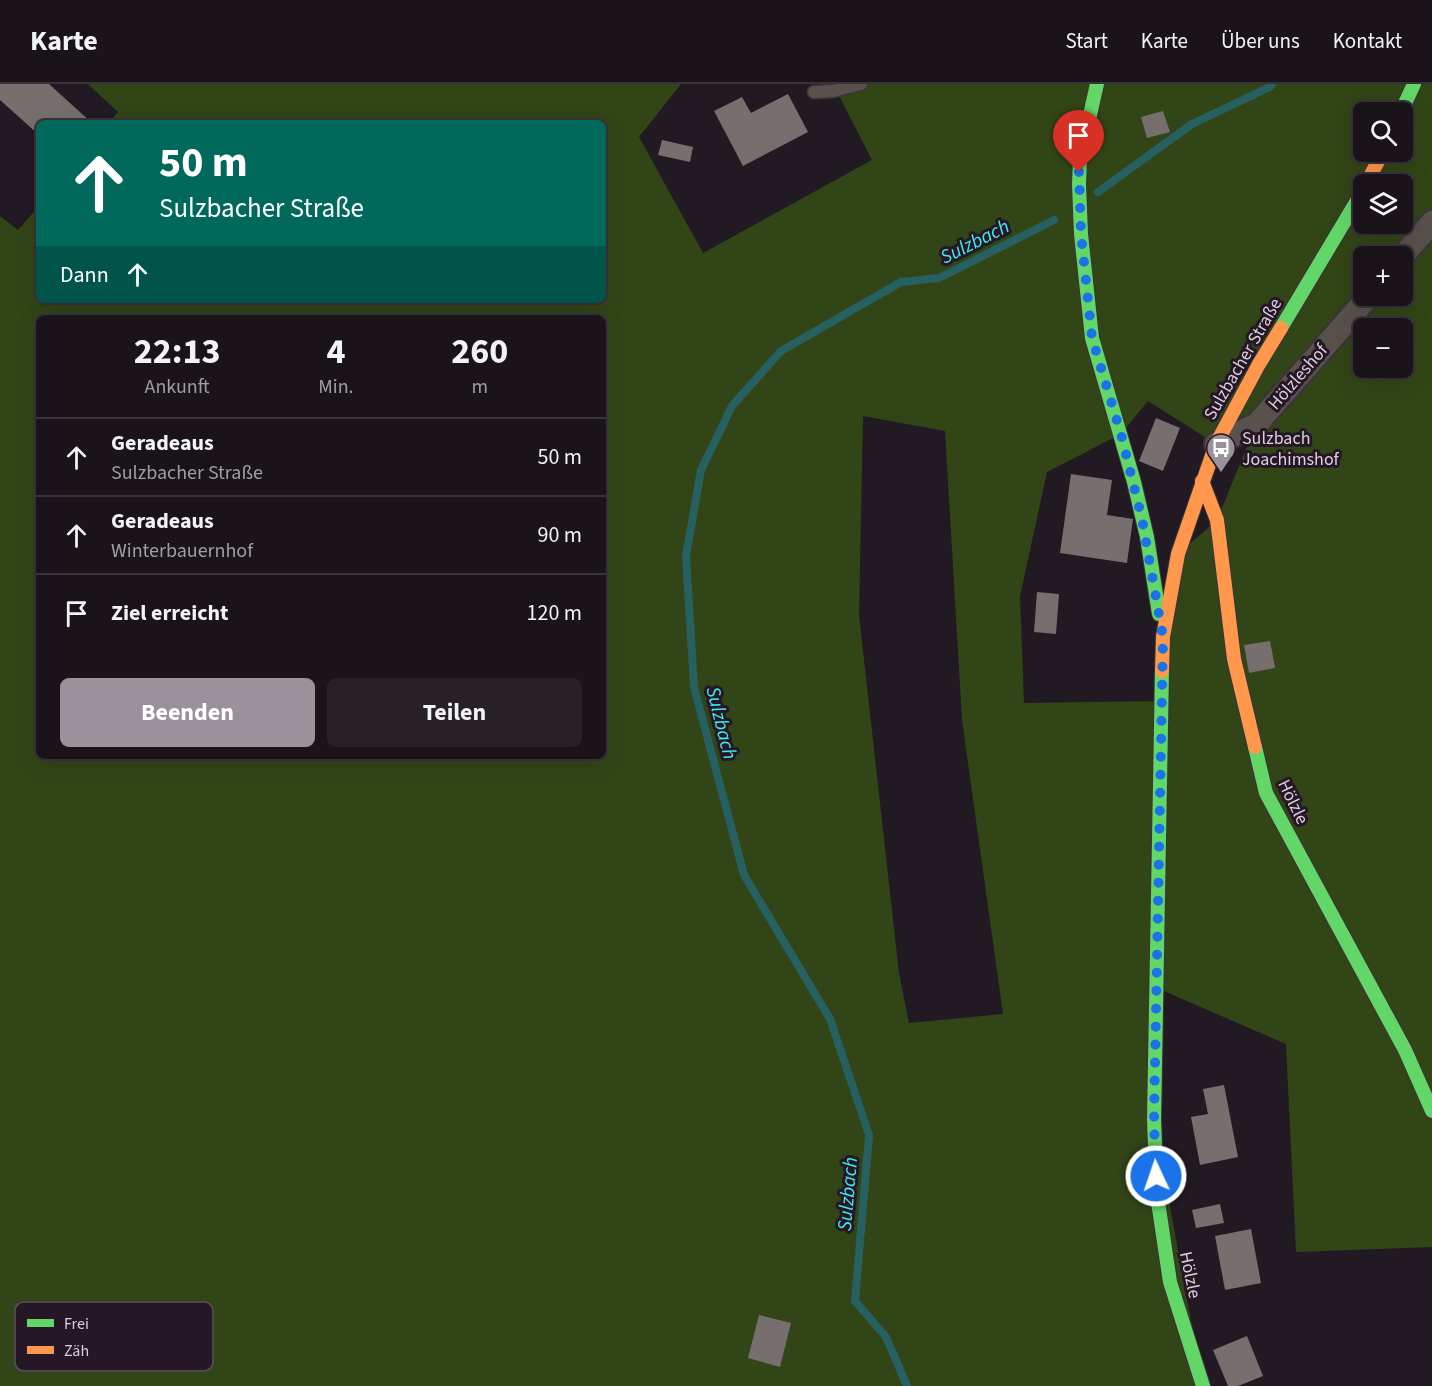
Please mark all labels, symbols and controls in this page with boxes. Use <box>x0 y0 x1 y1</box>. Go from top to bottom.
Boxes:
text: Karte <box>30 21 98 61</box>
text: Start <box>1065 26 1108 56</box>
text: Karte <box>1141 26 1188 56</box>
text: Über uns <box>1221 26 1300 56</box>
text: Kontakt <box>1333 26 1402 56</box>
map controls <box>1353 102 1413 378</box>
button: search <box>1353 102 1413 162</box>
pin <box>1053 110 1104 172</box>
icon: arrive <box>1062 119 1095 152</box>
text: 50 m <box>159 133 248 193</box>
icon: ahead <box>60 144 138 222</box>
button: layers <box>1353 174 1413 234</box>
text: Sulzbacher Straße <box>159 189 364 228</box>
water label: Sulzbach <box>936 213 1014 271</box>
button: + <box>1353 246 1413 306</box>
icon: ahead <box>121 258 154 291</box>
text: Dann <box>60 259 109 291</box>
street label: Sulzbacher Straße <box>1198 294 1288 424</box>
button: − <box>1353 318 1413 378</box>
text: 22:13 <box>134 326 221 377</box>
text: 4 <box>326 326 345 377</box>
text: 260 <box>451 326 508 377</box>
street label: Hölzleshof <box>1262 338 1334 415</box>
text: Ankunft <box>145 373 210 401</box>
text: Min. <box>318 373 354 401</box>
text: m <box>471 373 488 401</box>
place label: Sulzbach Joachimshof <box>1242 426 1340 472</box>
text: Geradeaus <box>111 427 214 459</box>
bus stop icon: Sulzbach Joachimshof <box>1205 432 1237 474</box>
icon: ahead <box>60 441 93 474</box>
text: 50 m <box>537 441 582 473</box>
text: Sulzbacher Straße <box>111 459 263 487</box>
text: Geradeaus <box>111 505 214 537</box>
icon: ahead <box>60 519 93 552</box>
text: 90 m <box>537 519 582 551</box>
text: Winterbauernhof <box>111 537 253 565</box>
icon: arrive <box>60 597 93 630</box>
text: Ziel erreicht <box>111 597 229 629</box>
text: 120 m <box>527 597 582 629</box>
button: Beenden <box>60 678 315 747</box>
button: Teilen <box>327 678 582 747</box>
water label: Sulzbach <box>698 684 744 762</box>
street label: Hölzle <box>1271 775 1315 829</box>
position arrow <box>1124 1144 1188 1208</box>
water label: Sulzbach <box>831 1156 865 1232</box>
street label: Hölzle <box>1173 1249 1207 1301</box>
legend <box>15 1302 213 1371</box>
text: Frei <box>64 1313 89 1335</box>
text: Zäh <box>64 1340 89 1362</box>

